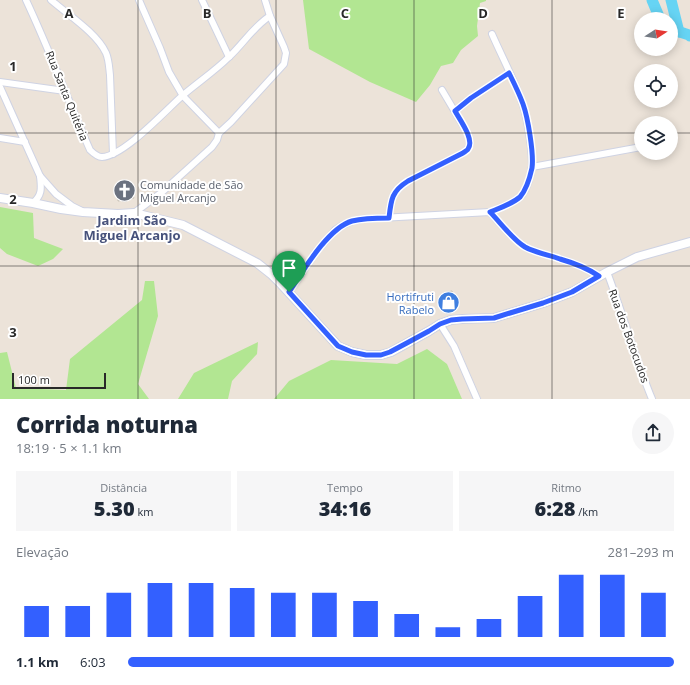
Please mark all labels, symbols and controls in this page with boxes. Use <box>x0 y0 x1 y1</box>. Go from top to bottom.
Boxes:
text: A <box>65 4 74 22</box>
text: B <box>203 4 212 22</box>
text: C <box>341 4 349 22</box>
text: D <box>478 4 488 22</box>
text: E <box>617 4 625 22</box>
north arrow <box>634 12 678 56</box>
map controls <box>634 12 678 160</box>
street label: Rua Santa Quitéria <box>43 49 92 143</box>
text: 1 <box>9 57 17 75</box>
button: locate <box>634 64 678 108</box>
button: layers <box>634 116 678 160</box>
place label: Comunidade de São Miguel Arcanjo <box>140 177 244 205</box>
church icon: Comunidade de São Miguel Arcanjo <box>111 178 137 204</box>
text: 2 <box>9 190 17 208</box>
district label: Jardim São Miguel Arcanjo <box>83 211 181 244</box>
pin <box>272 251 306 292</box>
icon: arrive <box>278 257 300 279</box>
street label: Rua dos Botocudos <box>606 287 653 385</box>
place label: Hortifruti Rabelo <box>386 289 434 317</box>
shop icon: Hortifruti Rabelo <box>436 290 462 316</box>
text: 3 <box>9 323 17 341</box>
scale bar <box>12 371 106 390</box>
text: 100 m <box>18 372 50 387</box>
text: Corrida noturna <box>16 409 198 439</box>
button: share <box>632 412 674 454</box>
text: 18:19 · 5 × 1.1 km <box>16 439 121 457</box>
text: Distância <box>100 480 147 495</box>
text: Tempo <box>327 480 363 495</box>
text: Ritmo <box>551 480 581 495</box>
text: 5.30 <box>94 495 135 522</box>
text: 34:16 <box>319 495 371 522</box>
text: 6:28 <box>534 495 575 522</box>
text: km <box>135 504 154 519</box>
text: /km <box>575 504 598 519</box>
text: Elevação <box>16 543 69 561</box>
text: 281–293 m <box>607 543 674 561</box>
text: 1.1 km <box>16 653 59 671</box>
text: 6:03 <box>80 653 106 671</box>

